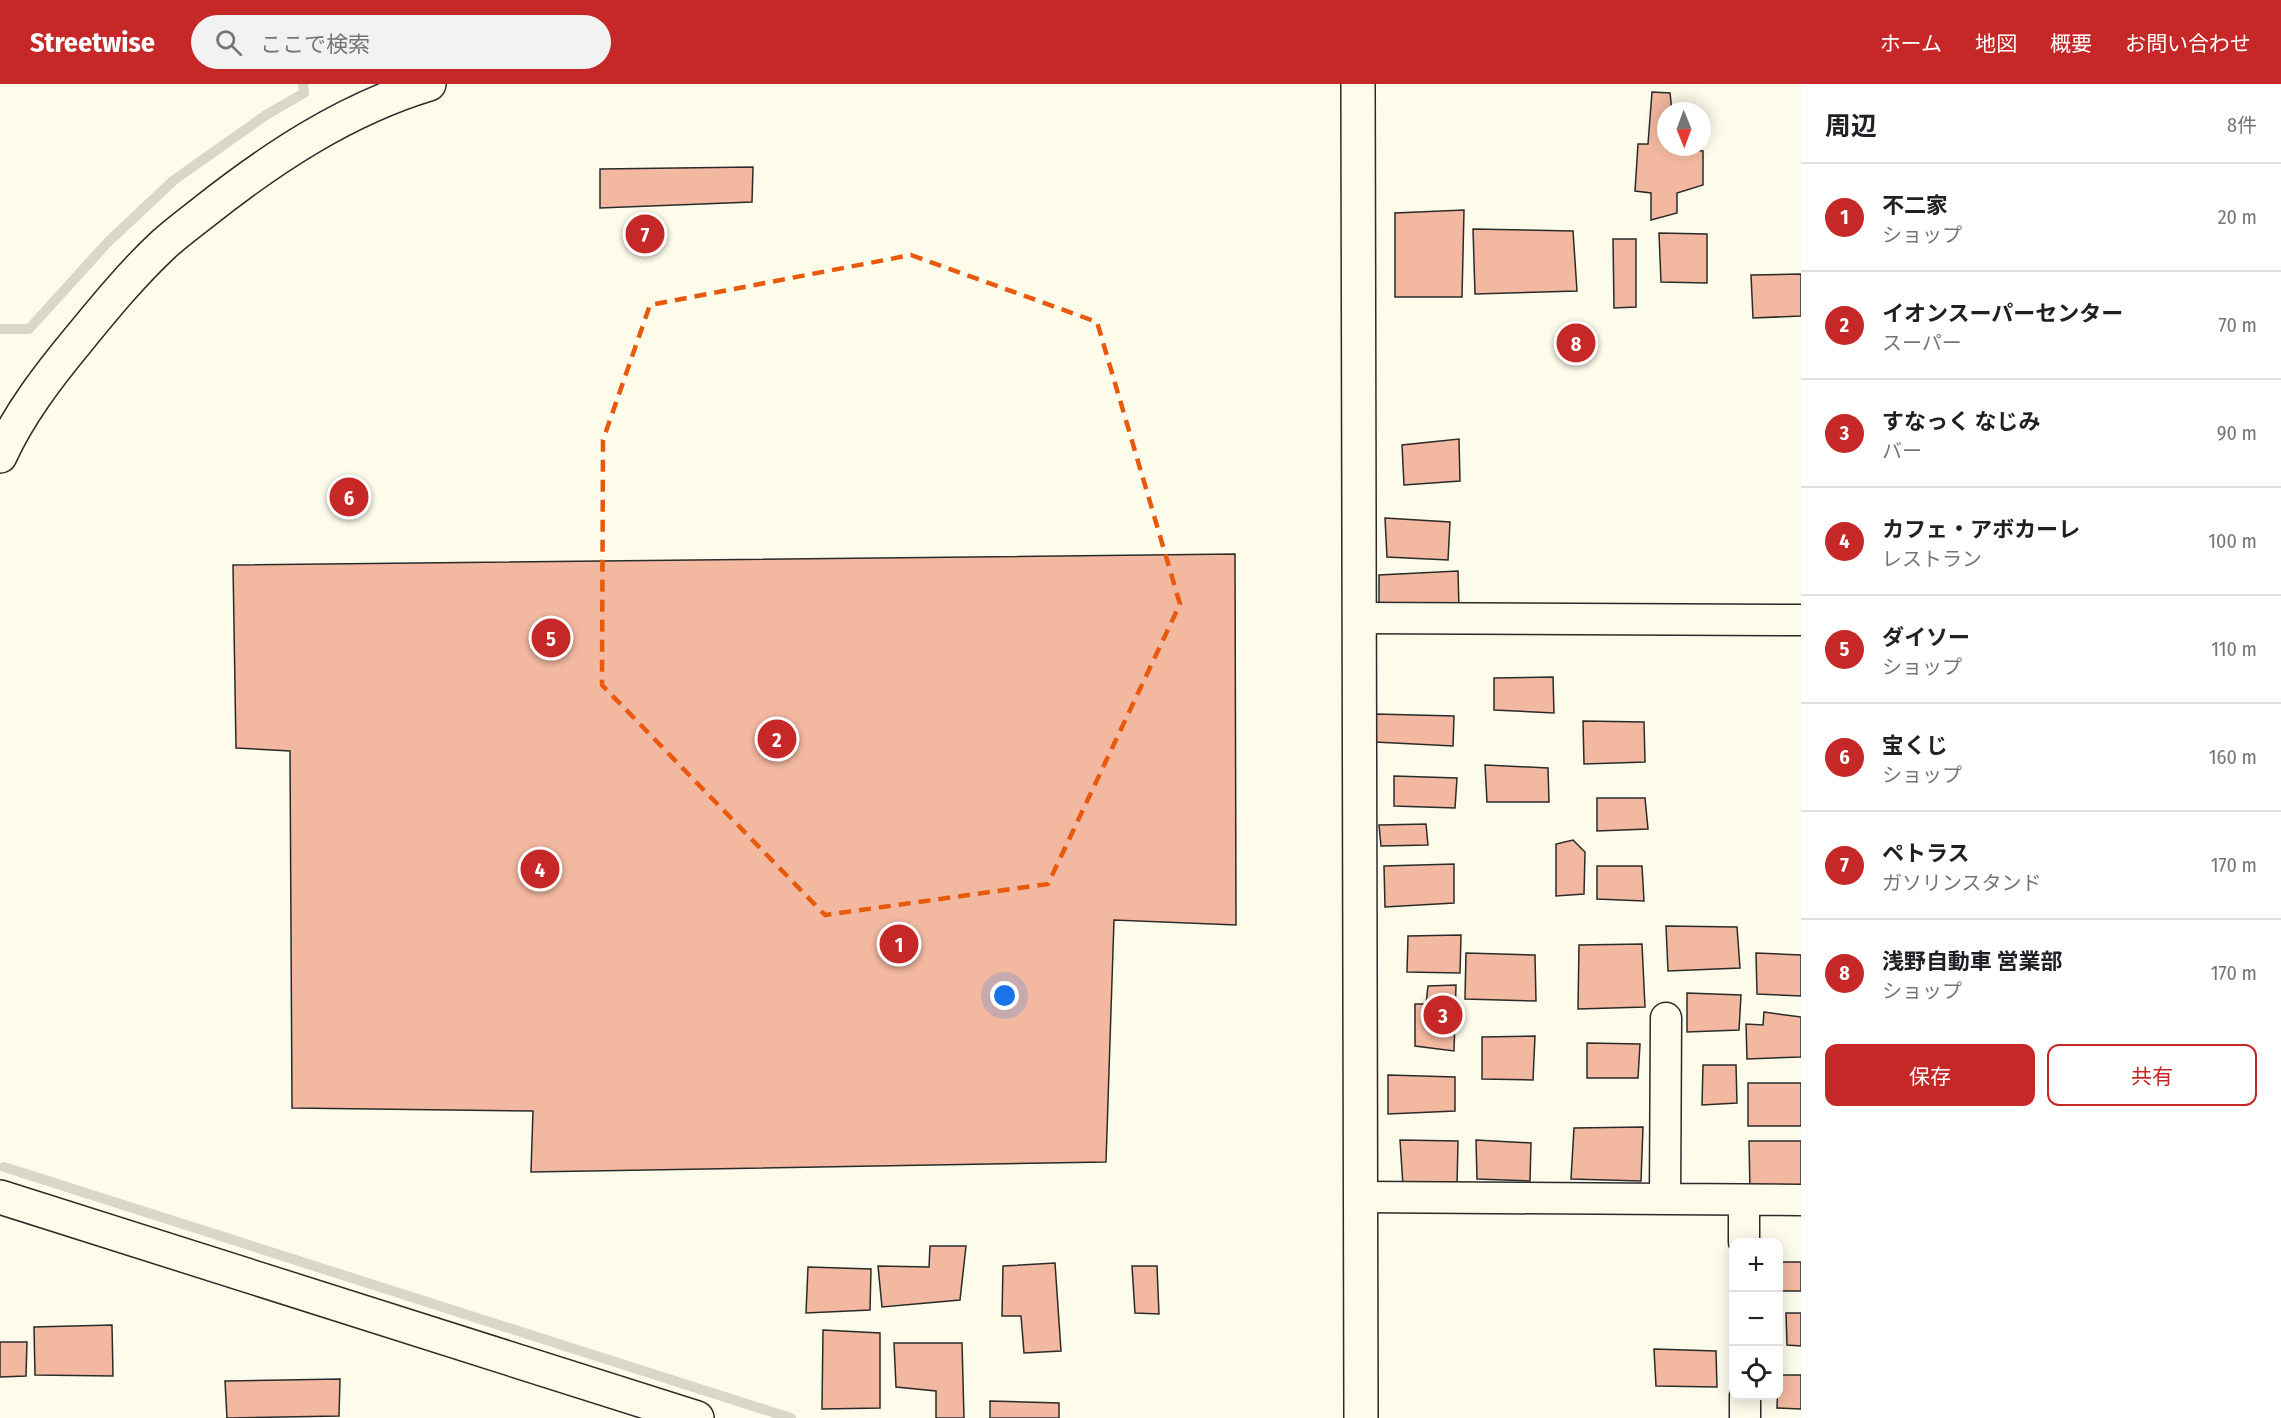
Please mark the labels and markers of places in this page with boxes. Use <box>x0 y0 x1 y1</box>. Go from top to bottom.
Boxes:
pin: 7 <box>626 212 664 256</box>
pin: 8 <box>1556 320 1596 366</box>
pin: 6 <box>330 474 368 520</box>
pin: 5 <box>532 616 570 660</box>
pin: 2 <box>758 716 796 762</box>
pin: 4 <box>520 846 560 892</box>
pin: 1 <box>880 922 918 966</box>
pin: 3 <box>1424 992 1462 1038</box>

